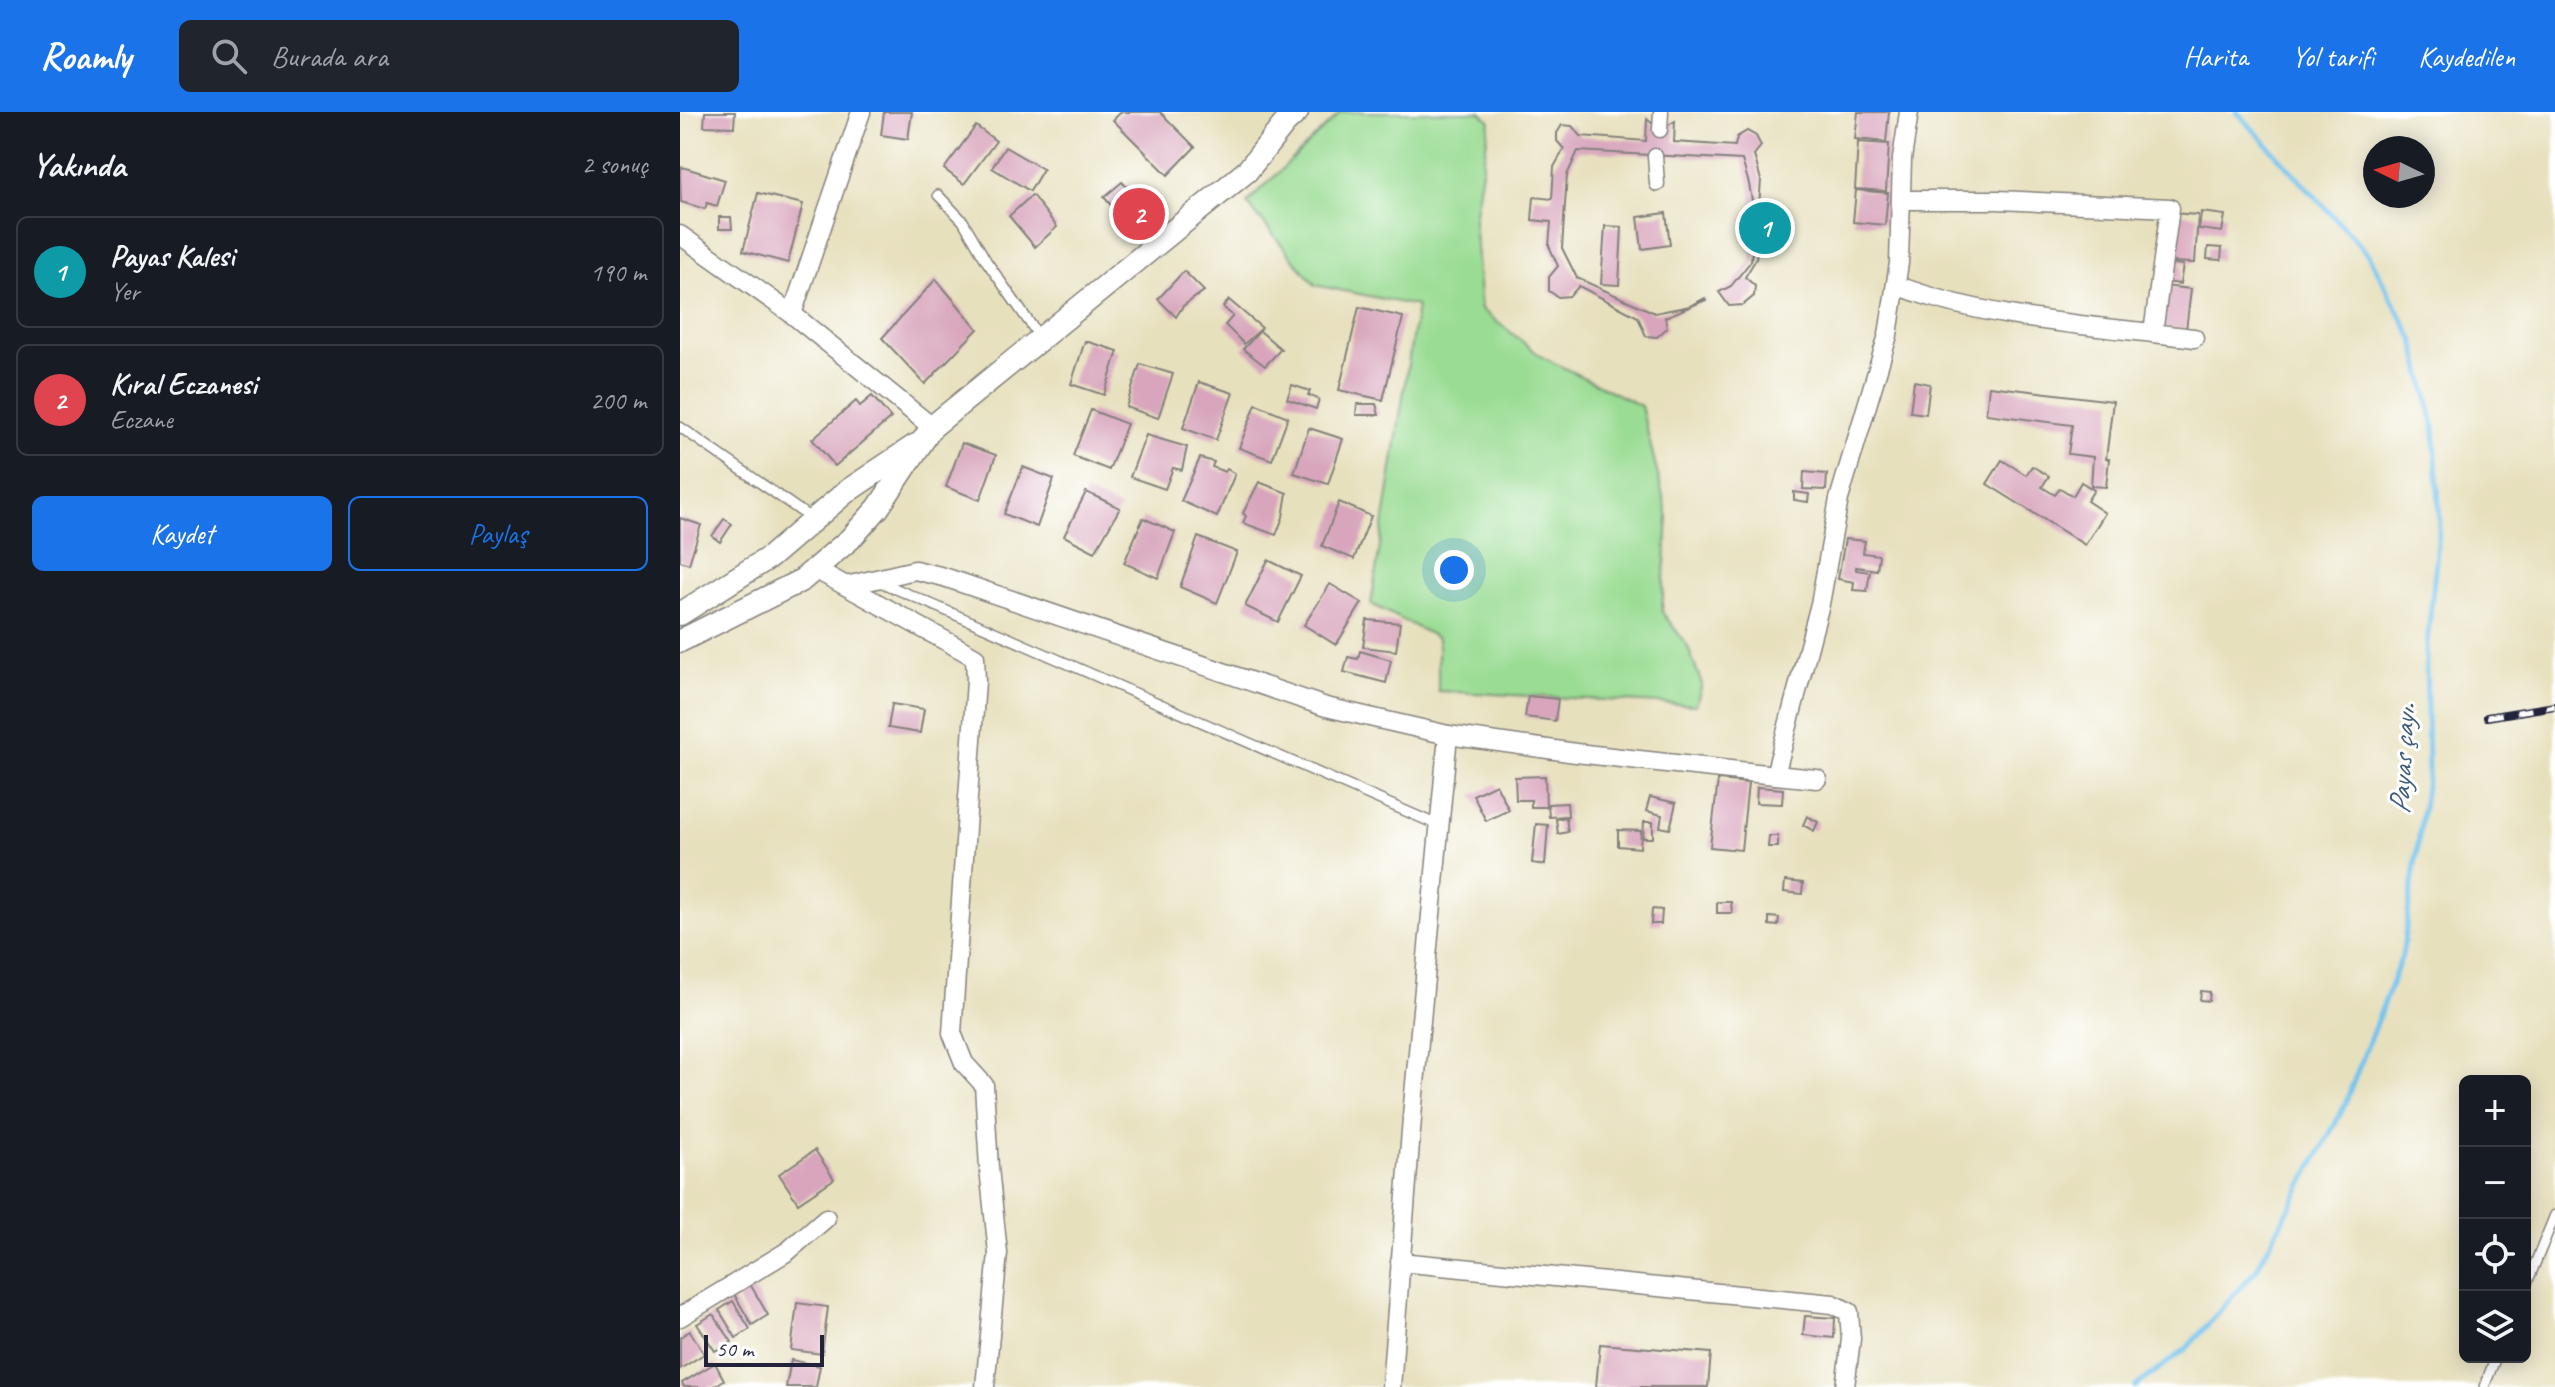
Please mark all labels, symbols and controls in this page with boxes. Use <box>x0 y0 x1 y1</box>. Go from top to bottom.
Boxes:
search box <box>179 20 739 92</box>
text: Roamly <box>40 33 131 80</box>
icon: search <box>207 34 251 78</box>
text: Burada ara <box>271 37 388 75</box>
text: Harita <box>2184 39 2248 74</box>
text: Yol tarifi <box>2292 39 2374 74</box>
text: Kaydedilen <box>2418 39 2515 74</box>
north arrow <box>2363 136 2435 208</box>
text: Yakında <box>32 143 125 186</box>
text: 2 sonuç <box>581 148 648 181</box>
pin: 2 <box>1113 184 1165 244</box>
pin: 1 <box>1739 198 1791 258</box>
text: Payas Kalesi <box>110 237 234 275</box>
text: 1 <box>54 256 66 289</box>
text: 190 m <box>590 256 646 289</box>
text: Yer <box>110 275 139 308</box>
text: Kıral Eczanesi <box>110 365 257 403</box>
text: 2 <box>54 384 66 417</box>
text: 200 m <box>590 384 646 417</box>
text: Eczane <box>110 403 173 436</box>
button: Kaydet <box>32 496 332 571</box>
button: Paylaş <box>348 496 648 571</box>
your location <box>1434 550 1474 590</box>
water label: Payas çayı. <box>2380 702 2424 815</box>
map controls <box>2459 1075 2531 1363</box>
button: + <box>2459 1075 2531 1147</box>
button: − <box>2459 1147 2531 1219</box>
button: locate <box>2459 1219 2531 1291</box>
button: layers <box>2459 1291 2531 1363</box>
scale bar <box>704 1331 824 1367</box>
text: 50 m <box>716 1335 753 1363</box>

